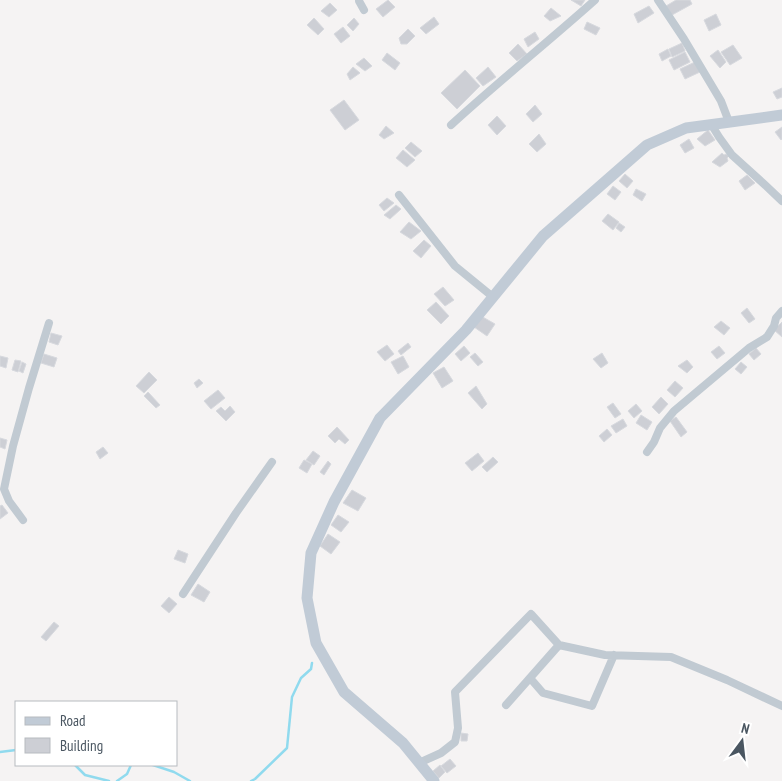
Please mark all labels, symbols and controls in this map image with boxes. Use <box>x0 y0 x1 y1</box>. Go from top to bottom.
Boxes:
legend <box>15 701 178 766</box>
text: Road <box>60 711 86 730</box>
north arrow <box>717 716 767 766</box>
text: N <box>739 719 751 738</box>
text: Building <box>60 736 103 755</box>

